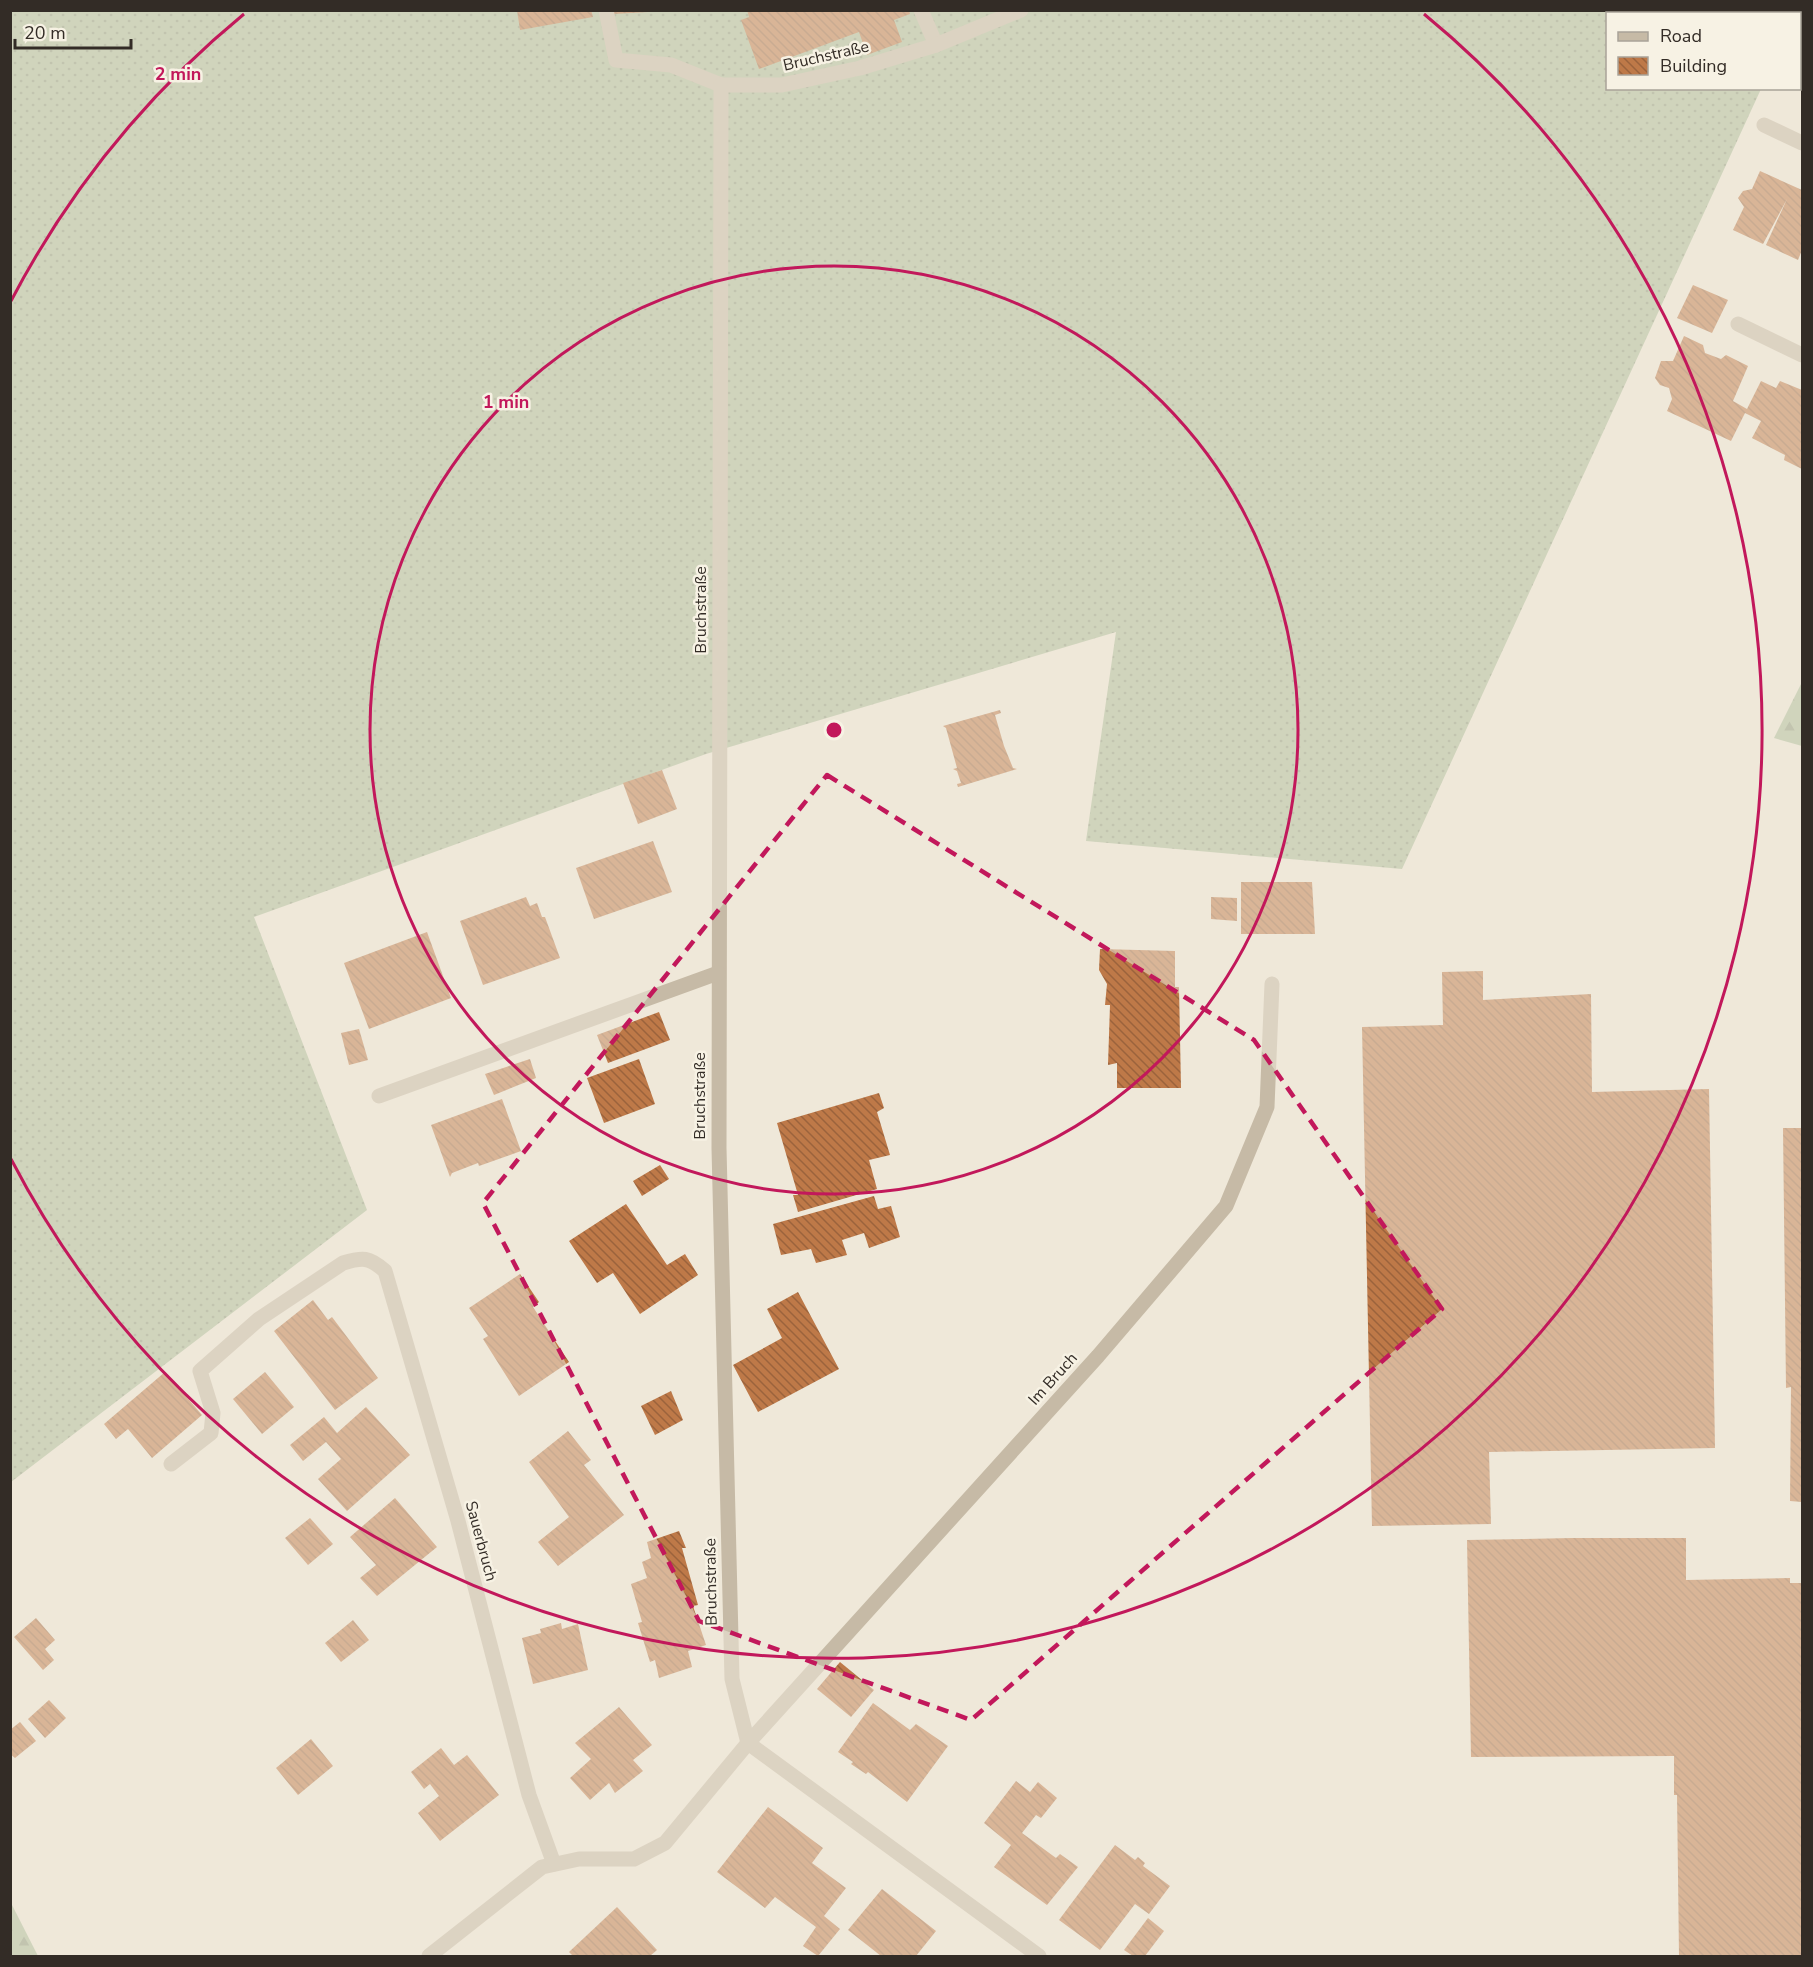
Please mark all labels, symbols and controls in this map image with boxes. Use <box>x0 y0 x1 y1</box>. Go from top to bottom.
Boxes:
scale bar <box>15 12 130 50</box>
legend <box>1606 12 1801 90</box>
text: 20 m <box>24 21 66 45</box>
text: Road <box>1660 24 1702 48</box>
street label: Bruchstraße <box>781 35 871 77</box>
text: Building <box>1660 54 1727 78</box>
text: 2 min <box>155 62 201 86</box>
text: 1 min <box>483 390 529 414</box>
street label: Bruchstraße <box>690 566 712 654</box>
centre of rings <box>824 720 844 740</box>
street label: Bruchstraße <box>689 1052 711 1140</box>
street label: Im Bruch <box>1023 1348 1083 1410</box>
street label: Sauerbruch <box>460 1499 502 1583</box>
street label: Bruchstraße <box>699 1538 723 1626</box>

